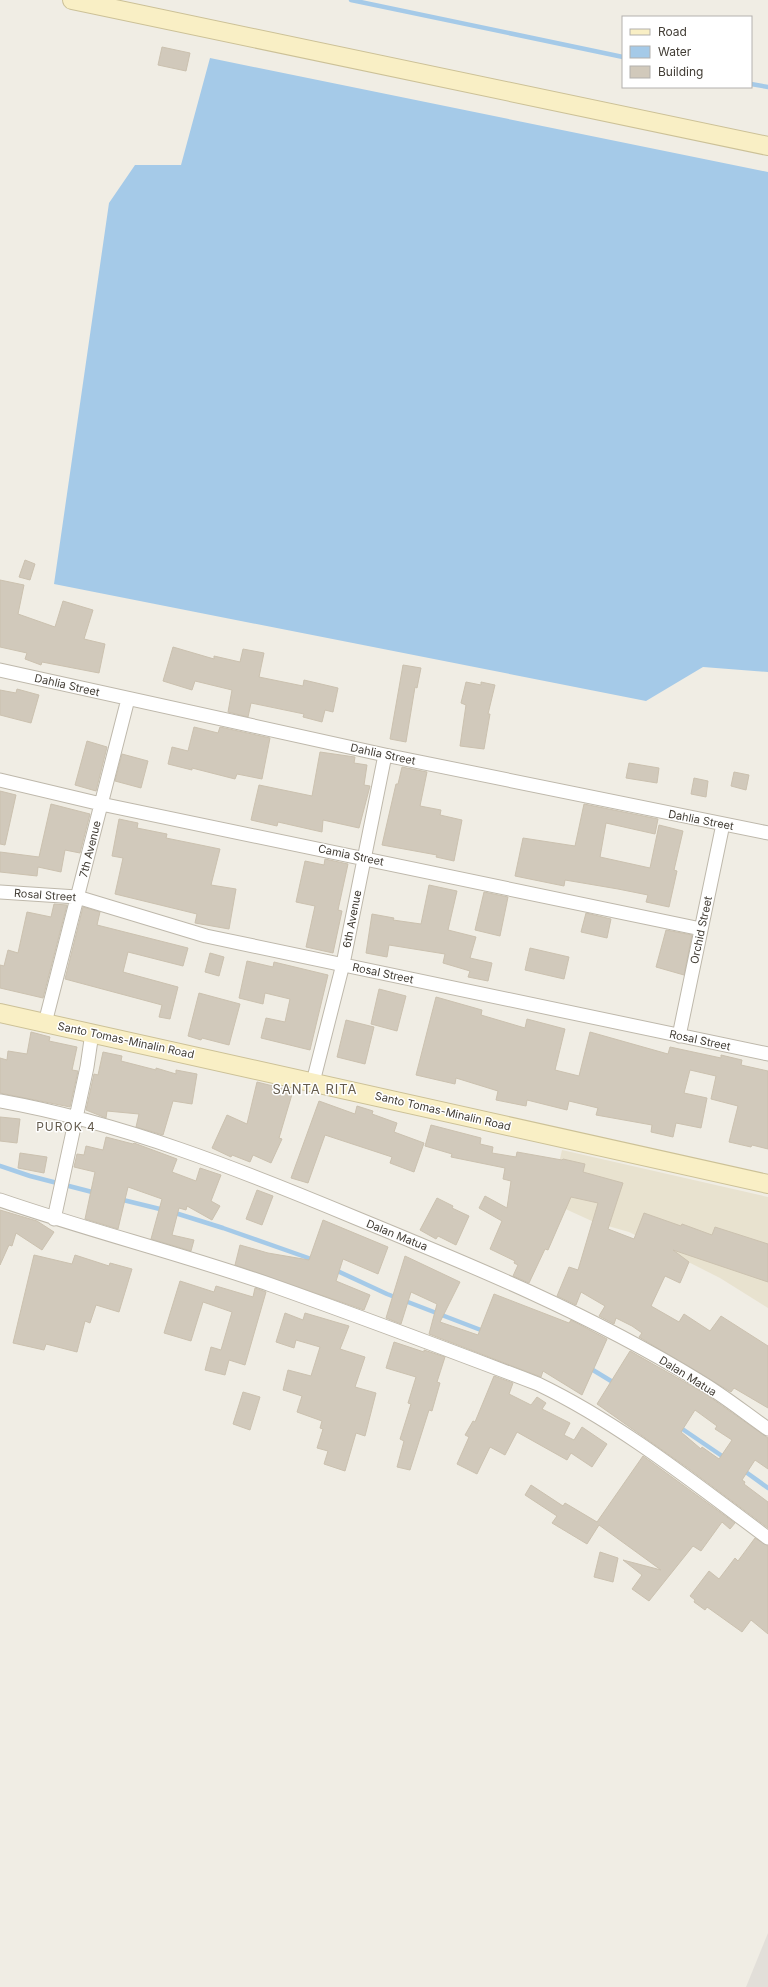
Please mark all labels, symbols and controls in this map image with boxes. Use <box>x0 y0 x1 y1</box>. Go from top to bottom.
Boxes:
legend <box>622 16 752 88</box>
text: Road <box>658 24 687 39</box>
text: Water <box>658 44 692 59</box>
text: Building <box>658 64 703 79</box>
street label: Dahlia Street <box>33 671 101 699</box>
street label: Dahlia Street <box>349 740 417 768</box>
street label: Dahlia Street <box>667 807 735 833</box>
street label: 7th Avenue <box>76 819 104 879</box>
street label: Camia Street <box>317 841 386 869</box>
street label: Rosal Street <box>13 886 77 904</box>
street label: 6th Avenue <box>340 889 364 949</box>
street label: Orchid Street <box>687 895 715 965</box>
street label: Rosal Street <box>351 960 415 986</box>
street label: Santo Tomas-Minalin Road <box>56 1019 196 1061</box>
street label: Rosal Street <box>668 1027 732 1053</box>
district label: SANTA RITA <box>272 1081 358 1097</box>
street label: Santo Tomas-Minalin Road <box>374 1089 512 1133</box>
district label: PUROK 4 <box>36 1119 96 1134</box>
street label: Dalan Matua <box>364 1216 430 1254</box>
street label: Dalan Matua <box>657 1353 719 1399</box>

